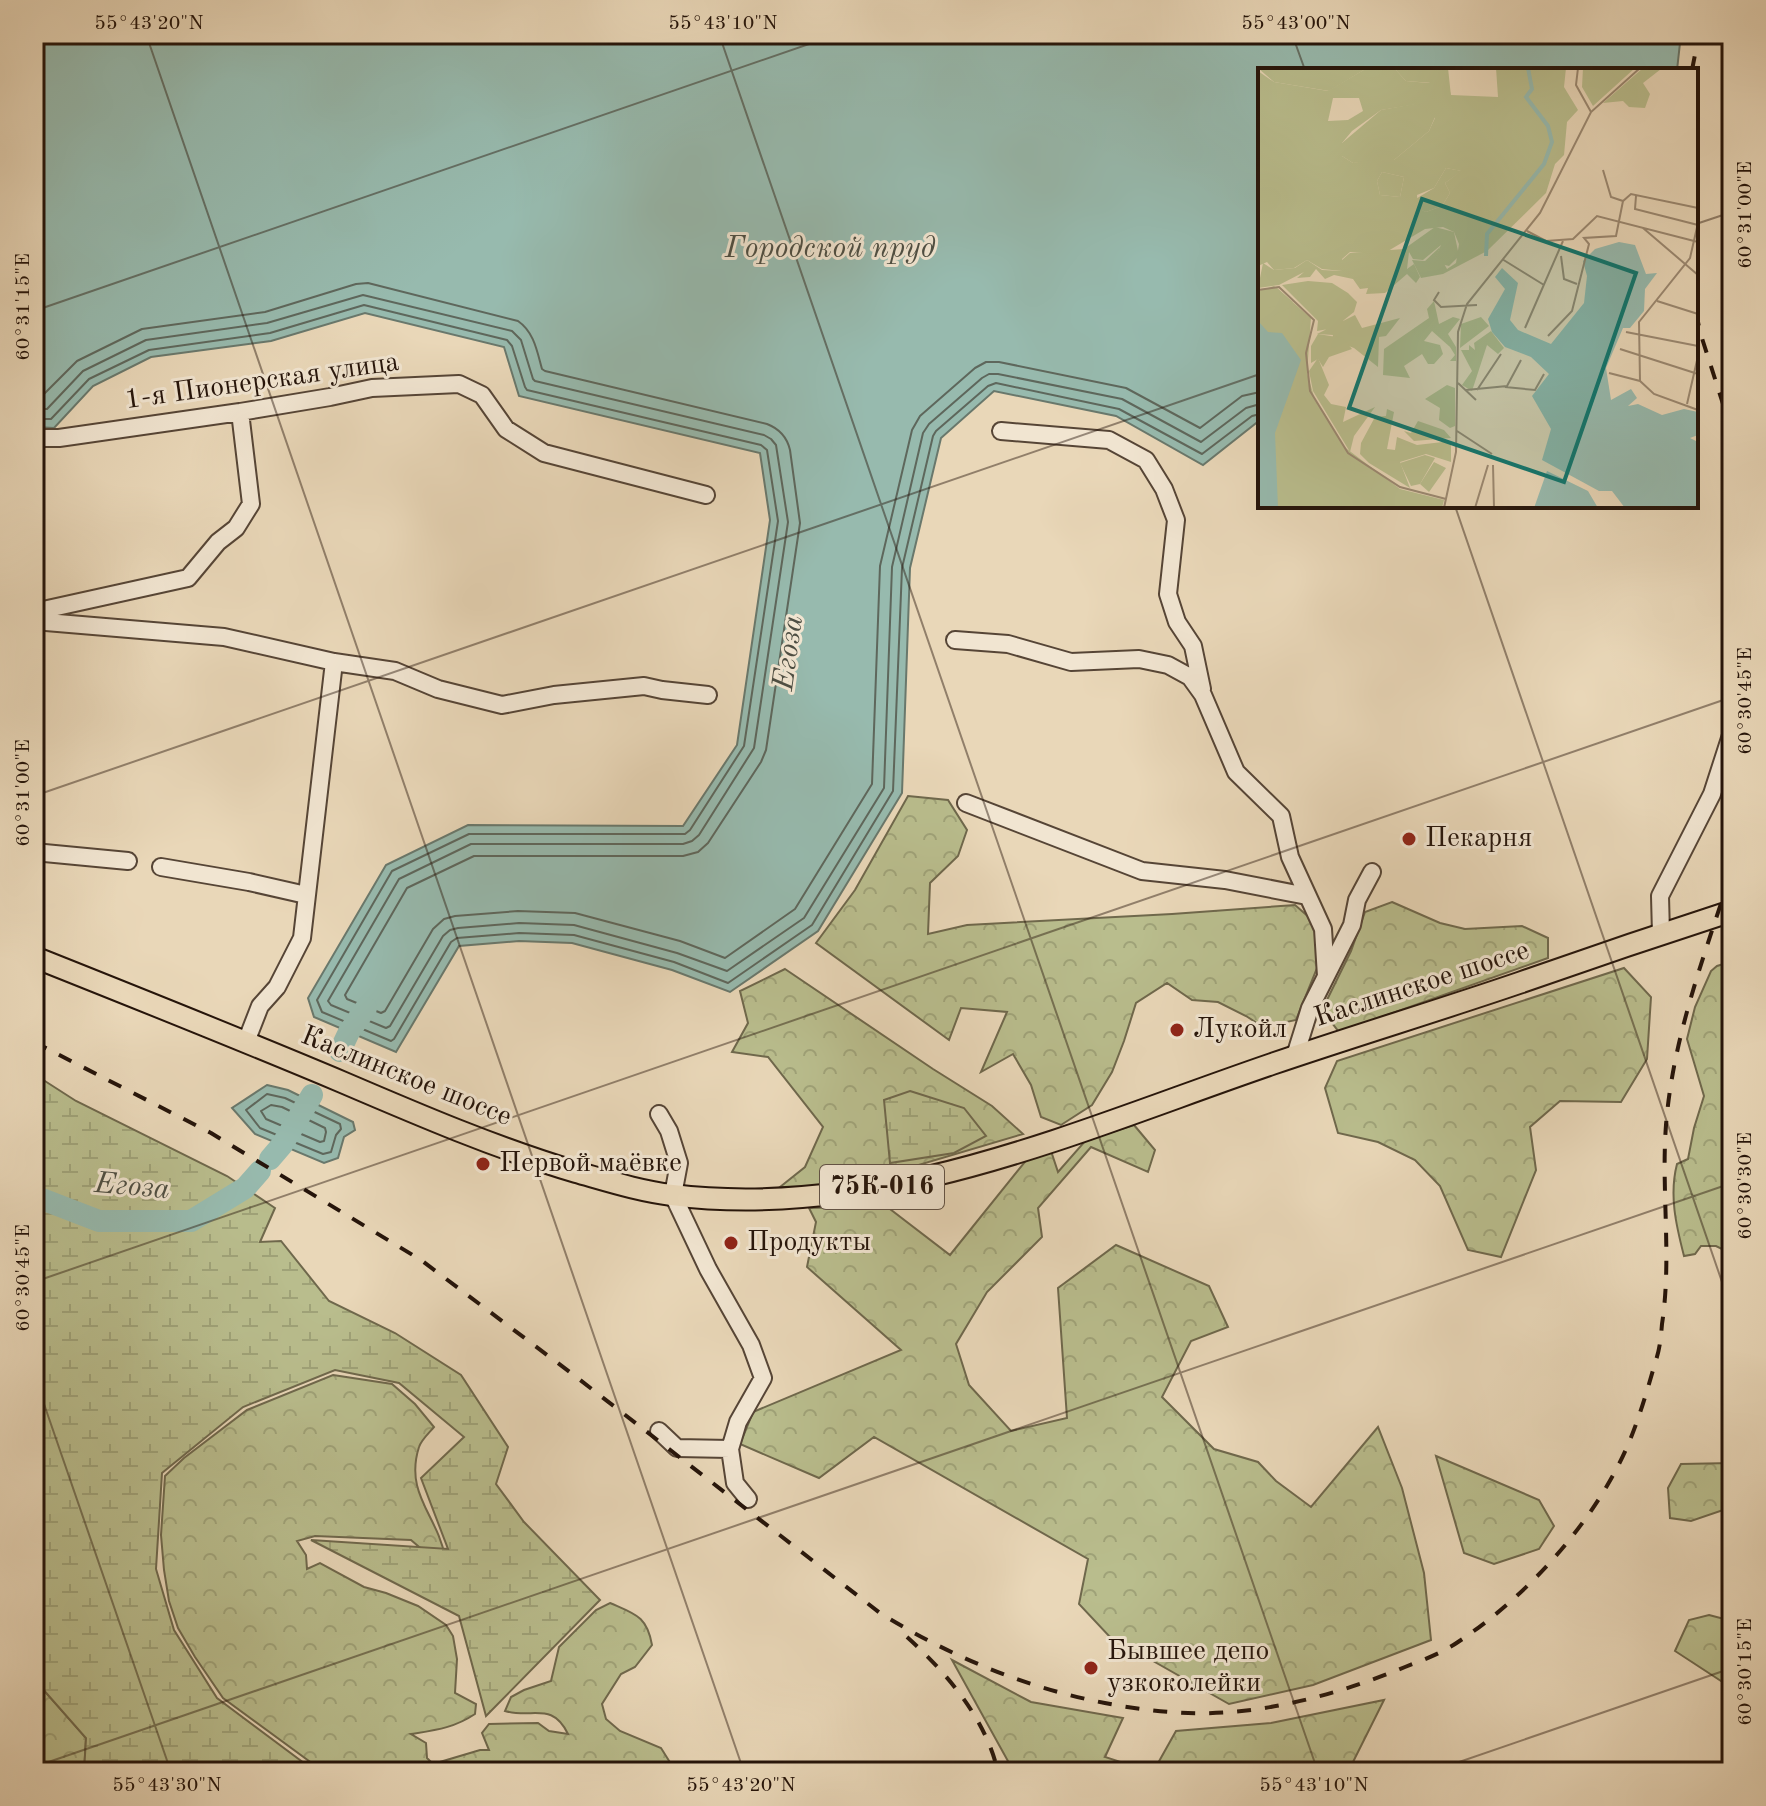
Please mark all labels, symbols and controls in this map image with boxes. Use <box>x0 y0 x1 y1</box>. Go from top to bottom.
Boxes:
text: 55°43'20"N <box>94 14 204 34</box>
text: 55°43'10"N <box>668 14 778 34</box>
text: 55°43'00"N <box>1241 14 1351 34</box>
inset map <box>1258 68 1698 508</box>
text: 60°31'00"E <box>1736 161 1756 269</box>
water label: Городской пруд <box>724 234 935 264</box>
text: 60°31'15"E <box>14 253 34 361</box>
street label: 1-я Пионерская улица <box>123 349 401 415</box>
water label: Егоза <box>769 613 809 694</box>
text: 60°30'45"E <box>1736 647 1756 755</box>
text: 60°31'00"E <box>14 739 34 847</box>
place label: Пекарня <box>1425 825 1532 853</box>
marker: Пекарня <box>1400 830 1418 848</box>
street label: Каслинское шоссе <box>1311 937 1533 1033</box>
place label: Лукойл <box>1193 1016 1287 1044</box>
marker: Лукойл <box>1168 1021 1186 1039</box>
street label: Каслинское шоссе <box>297 1022 515 1132</box>
text: 60°30'30"E <box>1736 1132 1756 1240</box>
place label: Первой маёвке <box>499 1150 682 1178</box>
marker: Первой маёвке <box>474 1155 492 1173</box>
road number: 75К-016 <box>820 1165 944 1209</box>
water label: Егоза <box>92 1169 171 1205</box>
text: 60°30'45"E <box>14 1224 34 1332</box>
place label: Продукты <box>747 1229 871 1257</box>
marker: Продукты <box>722 1234 740 1252</box>
text: 60°30'15"E <box>1736 1618 1756 1726</box>
place label: Бывшее депо узкоколейки <box>1107 1638 1270 1698</box>
marker: Бывшее депо узкоколейки <box>1082 1659 1100 1677</box>
text: 55°43'30"N <box>112 1776 222 1796</box>
text: 55°43'20"N <box>686 1776 796 1796</box>
text: 55°43'10"N <box>1259 1776 1369 1796</box>

